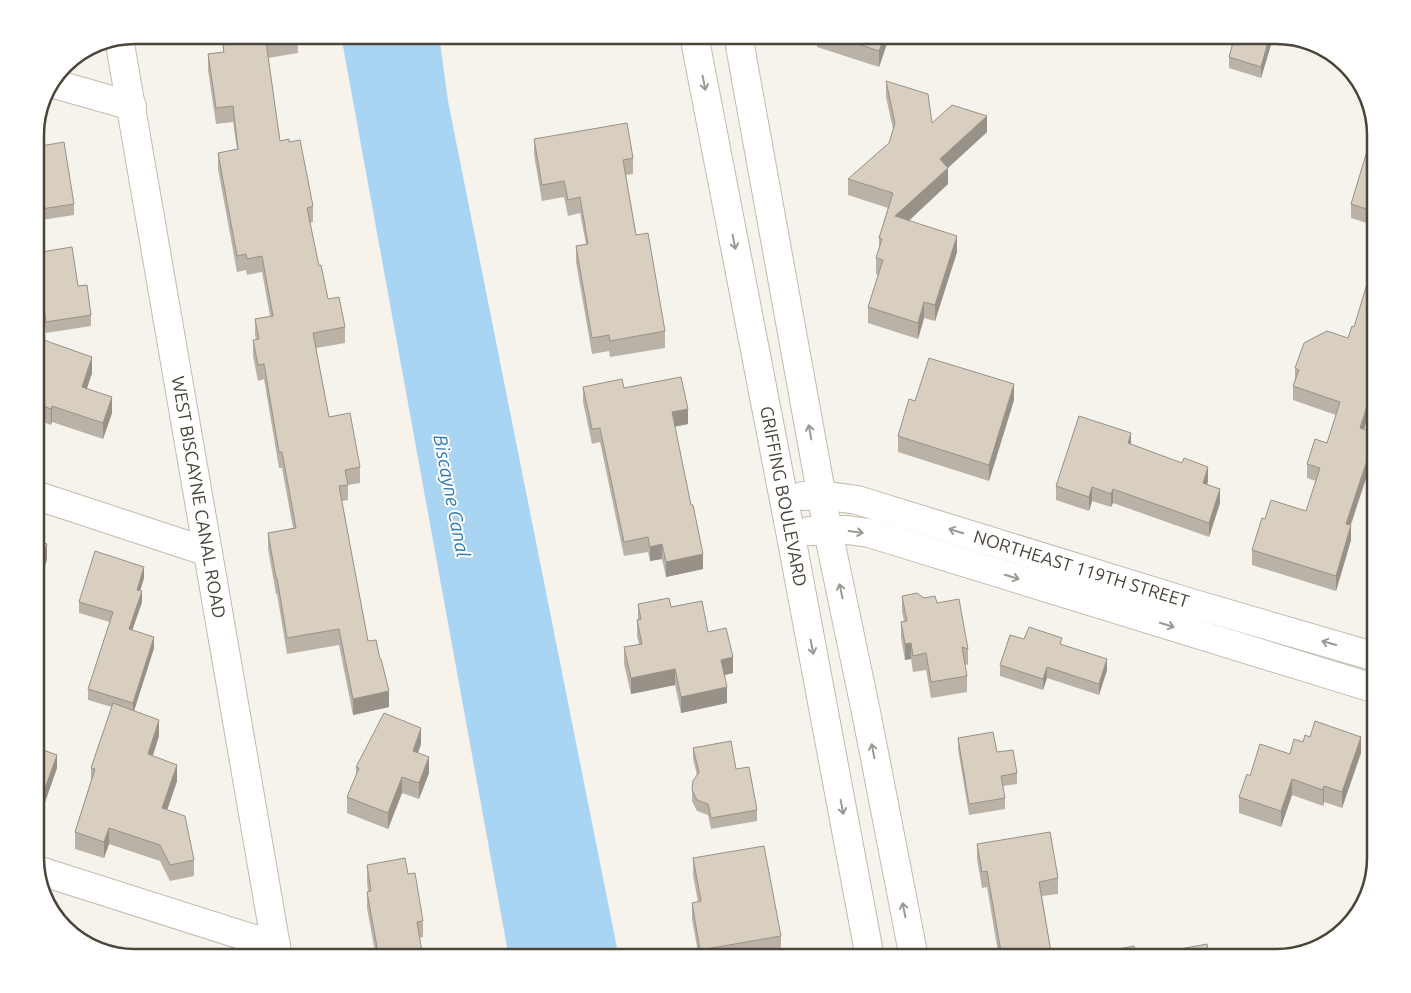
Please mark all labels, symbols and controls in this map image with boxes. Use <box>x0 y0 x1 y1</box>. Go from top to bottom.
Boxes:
one-way arrow <box>699 74 709 90</box>
one-way arrow <box>730 234 740 250</box>
street label: WEST BISCAYNE CANAL ROAD <box>169 374 230 620</box>
street label: GRIFFING BOULEVARD <box>757 404 811 588</box>
one-way arrow <box>804 424 814 440</box>
water label: Biscayne Canal <box>429 433 475 560</box>
one-way arrow <box>948 525 964 535</box>
street label: NORTHEAST 119TH STREET <box>971 526 1192 611</box>
one-way arrow <box>848 527 864 537</box>
one-way arrow <box>1004 573 1020 583</box>
one-way arrow <box>835 584 845 600</box>
one-way arrow <box>1159 621 1175 630</box>
one-way arrow <box>1322 638 1338 648</box>
one-way arrow <box>808 639 818 655</box>
one-way arrow <box>868 743 878 759</box>
one-way arrow <box>838 799 847 815</box>
one-way arrow <box>899 903 909 919</box>

